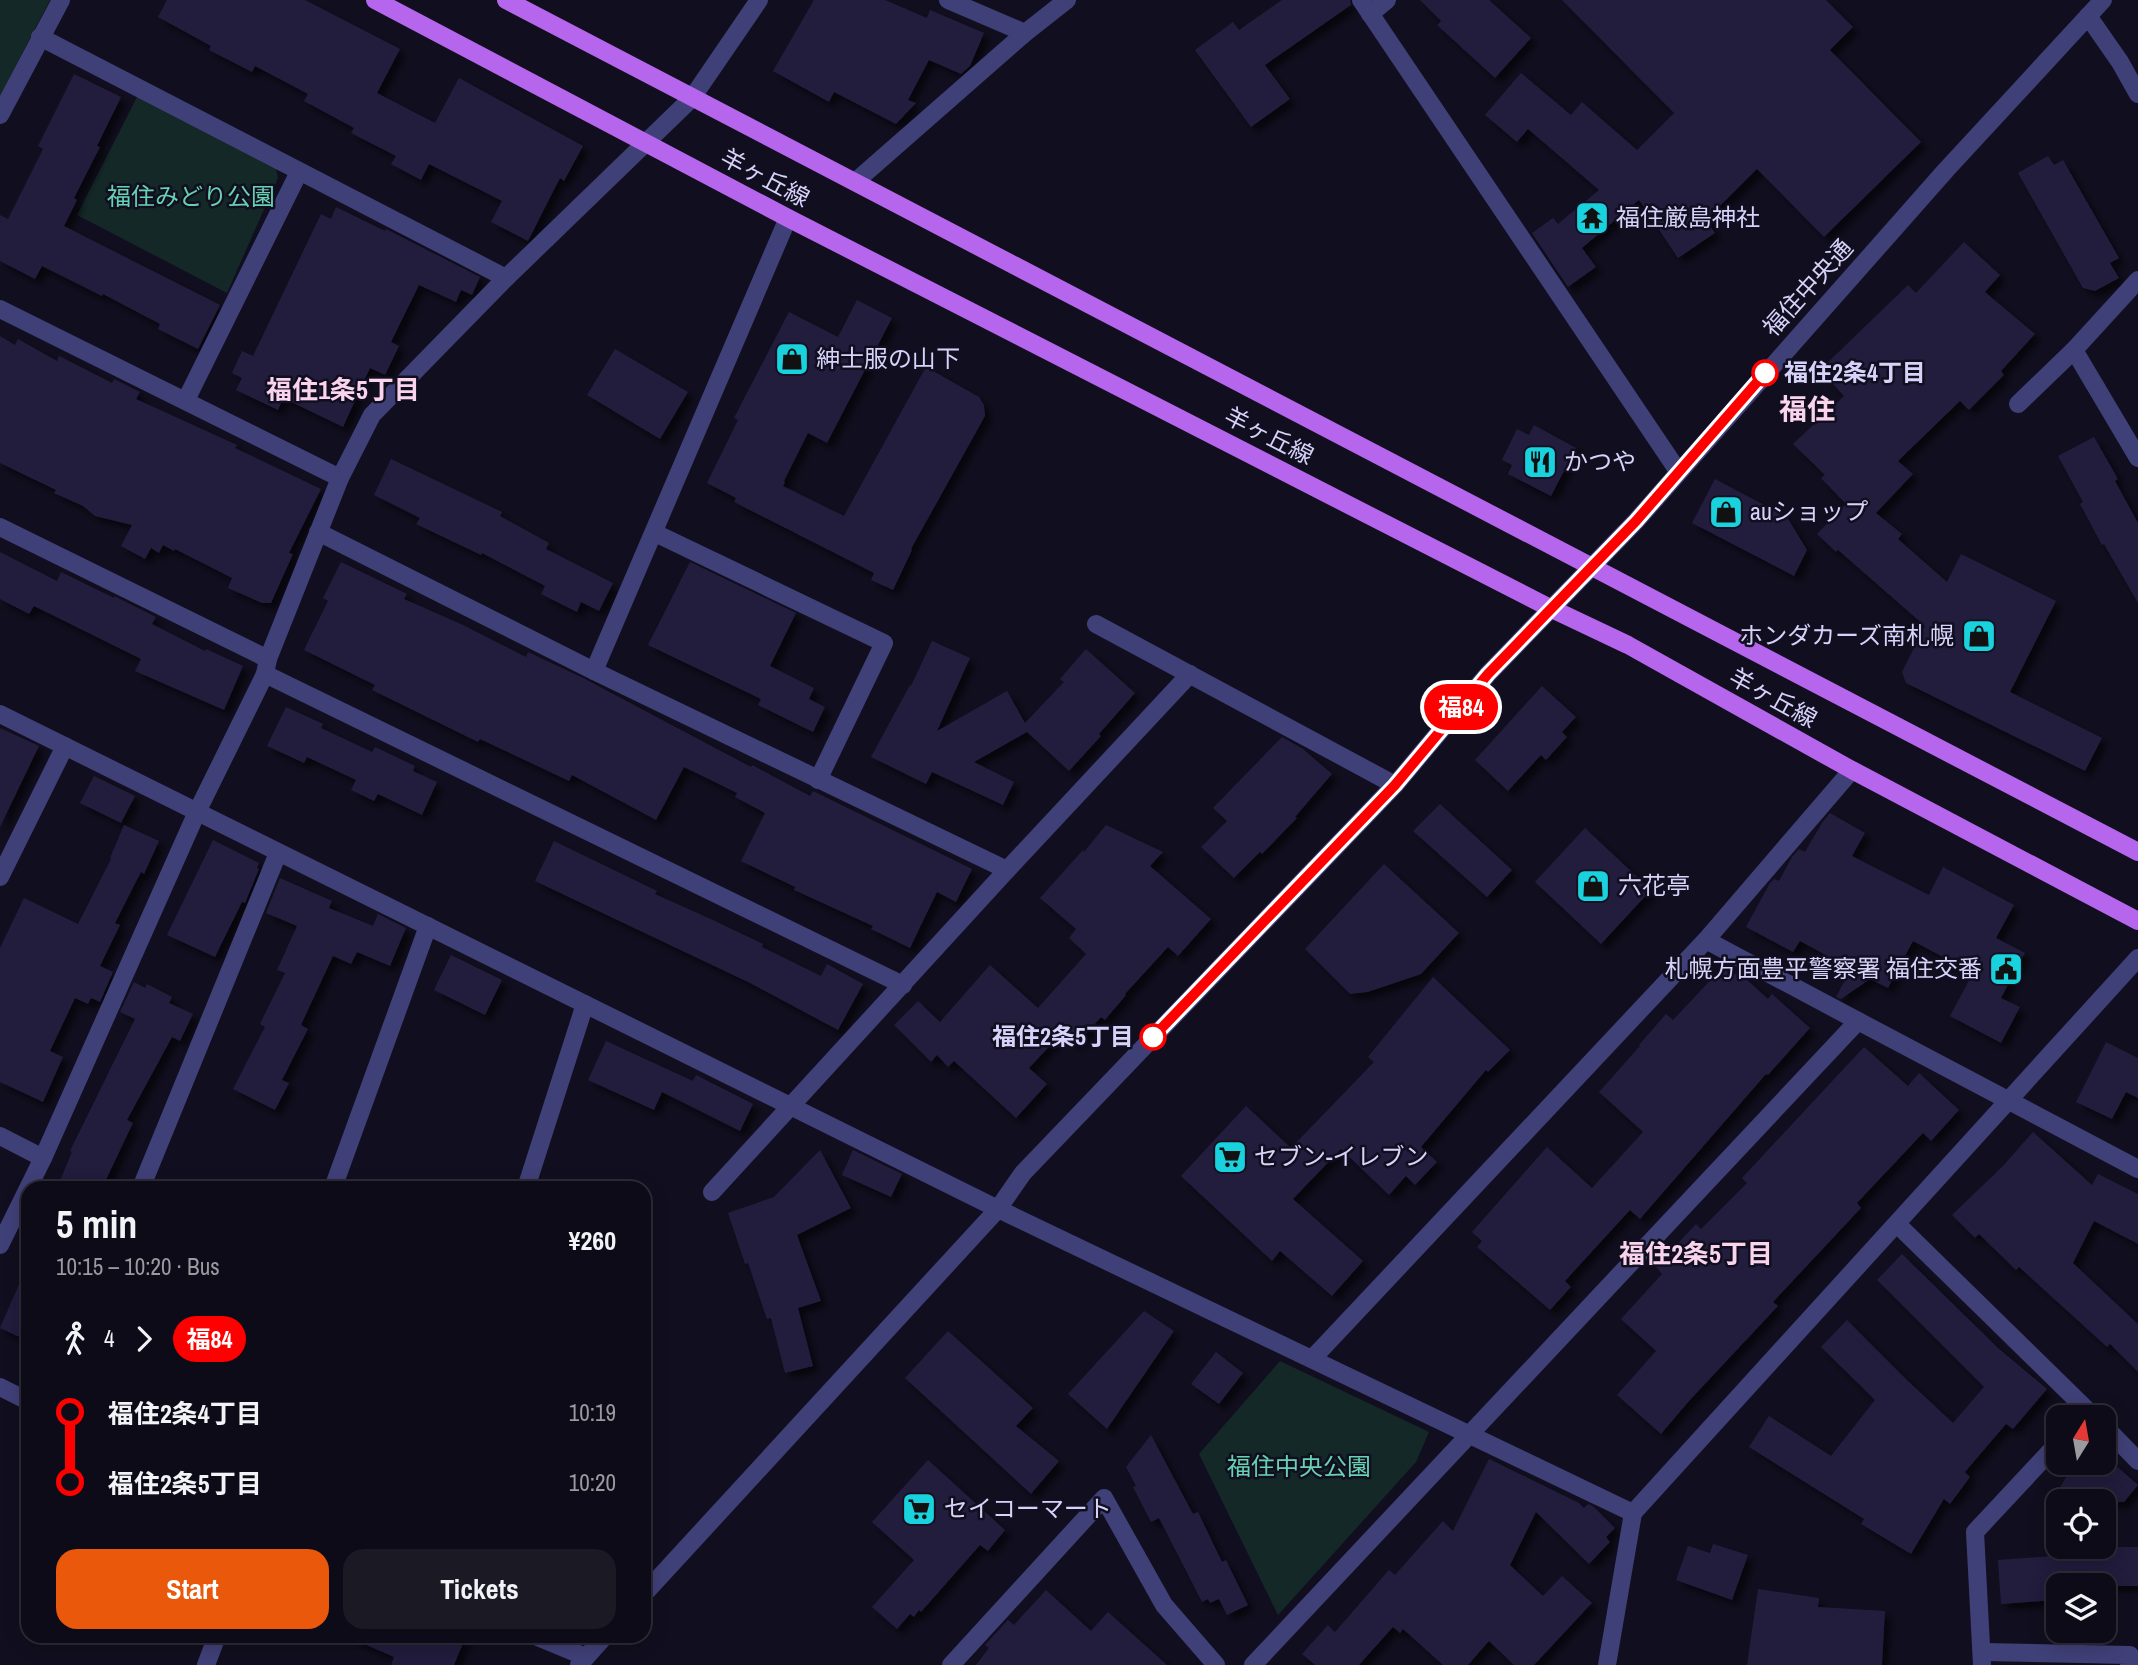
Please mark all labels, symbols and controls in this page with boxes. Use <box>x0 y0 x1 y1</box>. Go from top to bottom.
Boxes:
street label: 羊ヶ丘線 <box>716 140 815 214</box>
park label: 福住みどり公園 <box>107 180 275 212</box>
temple icon: 福住厳島神社 <box>1573 199 1611 237</box>
place label: 福住厳島神社 <box>1616 201 1760 233</box>
street label: 福住中央通 <box>1755 232 1859 343</box>
shop icon: 紳士服の山下 <box>773 340 811 378</box>
place label: 紳士服の山下 <box>816 342 960 374</box>
place label: 福住2条4丁目 <box>1784 356 1926 388</box>
marker: 福住2条4丁目 <box>1752 360 1778 386</box>
district label: 福住1条5丁目 <box>266 372 420 407</box>
district label: 福住 <box>1779 390 1835 428</box>
street label: 羊ヶ丘線 <box>1219 399 1319 471</box>
restaurant icon: かつや <box>1521 443 1559 481</box>
place label: かつや <box>1564 445 1636 477</box>
shop icon: auショップ <box>1707 493 1745 531</box>
place label: auショップ <box>1750 495 1868 527</box>
shop icon: ホンダカーズ南札幌 <box>1960 617 1998 655</box>
place label: ホンダカーズ南札幌 <box>1739 619 1954 651</box>
street label: 羊ヶ丘線 <box>1724 660 1823 734</box>
line badge: 福84 <box>1421 684 1501 730</box>
text: 福84 <box>1438 691 1484 723</box>
shop icon: 六花亭 <box>1574 867 1612 905</box>
place label: 六花亭 <box>1618 869 1690 901</box>
public building icon: 札幌方面豊平警察署 福住交番 <box>1987 950 2025 988</box>
place label: 札幌方面豊平警察署 福住交番 <box>1665 952 1982 984</box>
place label: 福住2条5丁目 <box>992 1020 1134 1052</box>
marker: 福住2条5丁目 <box>1140 1024 1166 1050</box>
supermarket icon: セブン-イレブン <box>1211 1138 1249 1176</box>
place label: セブン-イレブン <box>1254 1140 1429 1172</box>
text: 5 min <box>56 1199 137 1250</box>
text: ¥260 <box>569 1223 616 1258</box>
district label: 福住2条5丁目 <box>1619 1236 1773 1271</box>
text: 10:15 – 10:20 · Bus <box>56 1251 220 1282</box>
icon: walk <box>56 1320 94 1358</box>
icon: forward <box>125 1320 163 1358</box>
text: 4 <box>104 1323 115 1354</box>
text: 福84 <box>187 1323 232 1355</box>
text: 福住2条4丁目 <box>108 1396 262 1431</box>
text: 10:19 <box>569 1397 616 1428</box>
north arrow <box>2046 1405 2116 1475</box>
map controls <box>2046 1405 2116 1643</box>
park label: 福住中央公園 <box>1227 1450 1371 1482</box>
text: 福住2条5丁目 <box>108 1466 262 1501</box>
text: 10:20 <box>569 1467 616 1498</box>
button: locate <box>2046 1489 2116 1559</box>
supermarket icon: セイコーマート <box>900 1490 938 1528</box>
place label: セイコーマート <box>944 1492 1112 1524</box>
button: Start <box>56 1549 329 1629</box>
button: Tickets <box>343 1549 616 1629</box>
button: layers <box>2046 1573 2116 1643</box>

